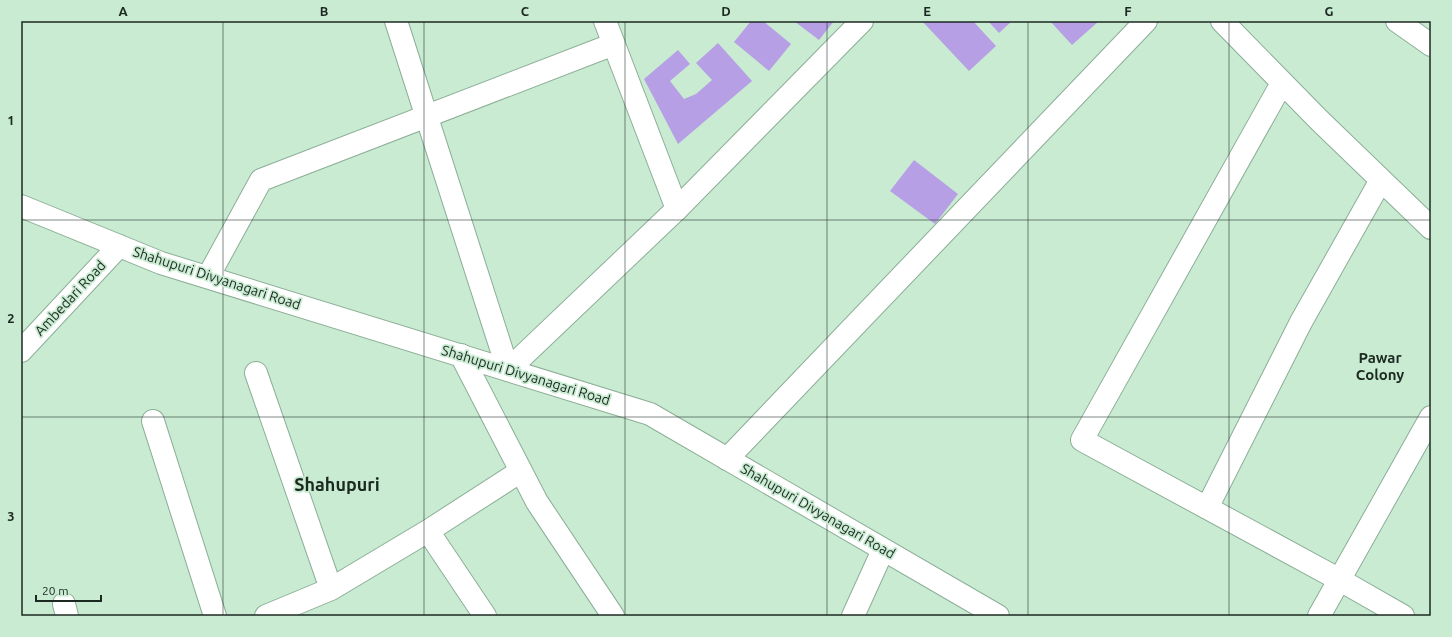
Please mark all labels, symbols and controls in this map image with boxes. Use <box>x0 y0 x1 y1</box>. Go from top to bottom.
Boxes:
text: A <box>118 4 128 18</box>
text: B <box>320 4 329 18</box>
text: C <box>521 4 530 18</box>
text: D <box>721 4 731 18</box>
text: E <box>923 4 931 18</box>
text: F <box>1124 4 1132 18</box>
text: G <box>1325 4 1334 18</box>
text: 1 <box>7 113 15 127</box>
street label: Shahupuri Divyanagari Road <box>131 243 303 313</box>
street label: Ambedari Road <box>31 257 109 339</box>
text: 2 <box>7 311 15 325</box>
street label: Shahupuri Divyanagari Road <box>440 342 612 408</box>
district label: Pawar Colony <box>1356 349 1404 383</box>
street label: Shahupuri Divyanagari Road <box>738 460 898 562</box>
district label: Shahupuri <box>294 474 380 494</box>
text: 3 <box>7 509 15 523</box>
scale bar <box>36 577 101 603</box>
text: 20 m <box>42 584 69 597</box>

